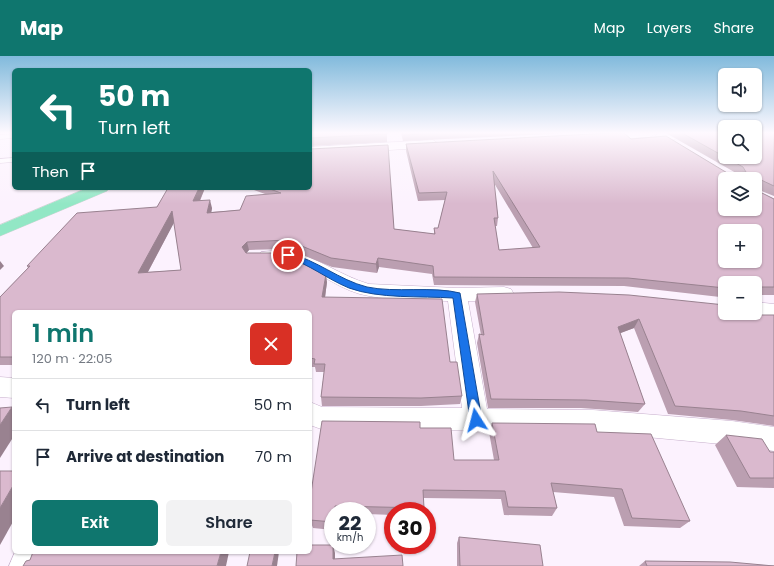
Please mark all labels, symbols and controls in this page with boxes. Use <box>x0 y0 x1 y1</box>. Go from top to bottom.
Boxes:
text: Map <box>20 15 63 42</box>
text: Map <box>594 18 625 38</box>
text: Layers <box>647 18 691 38</box>
text: Share <box>713 18 754 38</box>
map controls <box>718 68 762 320</box>
button: sound <box>718 68 762 112</box>
text: 50 m <box>98 77 170 116</box>
icon: left <box>32 84 84 136</box>
text: Turn left <box>98 115 170 140</box>
button: search <box>718 120 762 164</box>
icon: arrive <box>77 160 99 182</box>
text: Then <box>32 161 69 182</box>
button: layers <box>718 172 762 216</box>
button: + <box>718 224 762 268</box>
pin <box>271 238 305 272</box>
icon: arrive <box>277 244 299 266</box>
button: − <box>718 276 762 320</box>
text: 1 min <box>32 317 94 350</box>
button: close <box>250 323 292 365</box>
text: 120 m · 22:05 <box>32 349 112 368</box>
icon: left <box>32 394 54 416</box>
text: Turn left <box>66 394 130 415</box>
text: 50 m <box>254 394 292 415</box>
position arrow <box>455 399 497 441</box>
icon: arrive <box>32 446 54 468</box>
text: Arrive at destination <box>66 446 224 467</box>
text: 70 m <box>255 446 292 467</box>
button: Exit <box>32 500 158 546</box>
button: Share <box>166 500 292 546</box>
speed limit sign: 30 <box>384 502 436 554</box>
text: 22 <box>339 509 361 537</box>
text: km/h <box>337 530 363 545</box>

